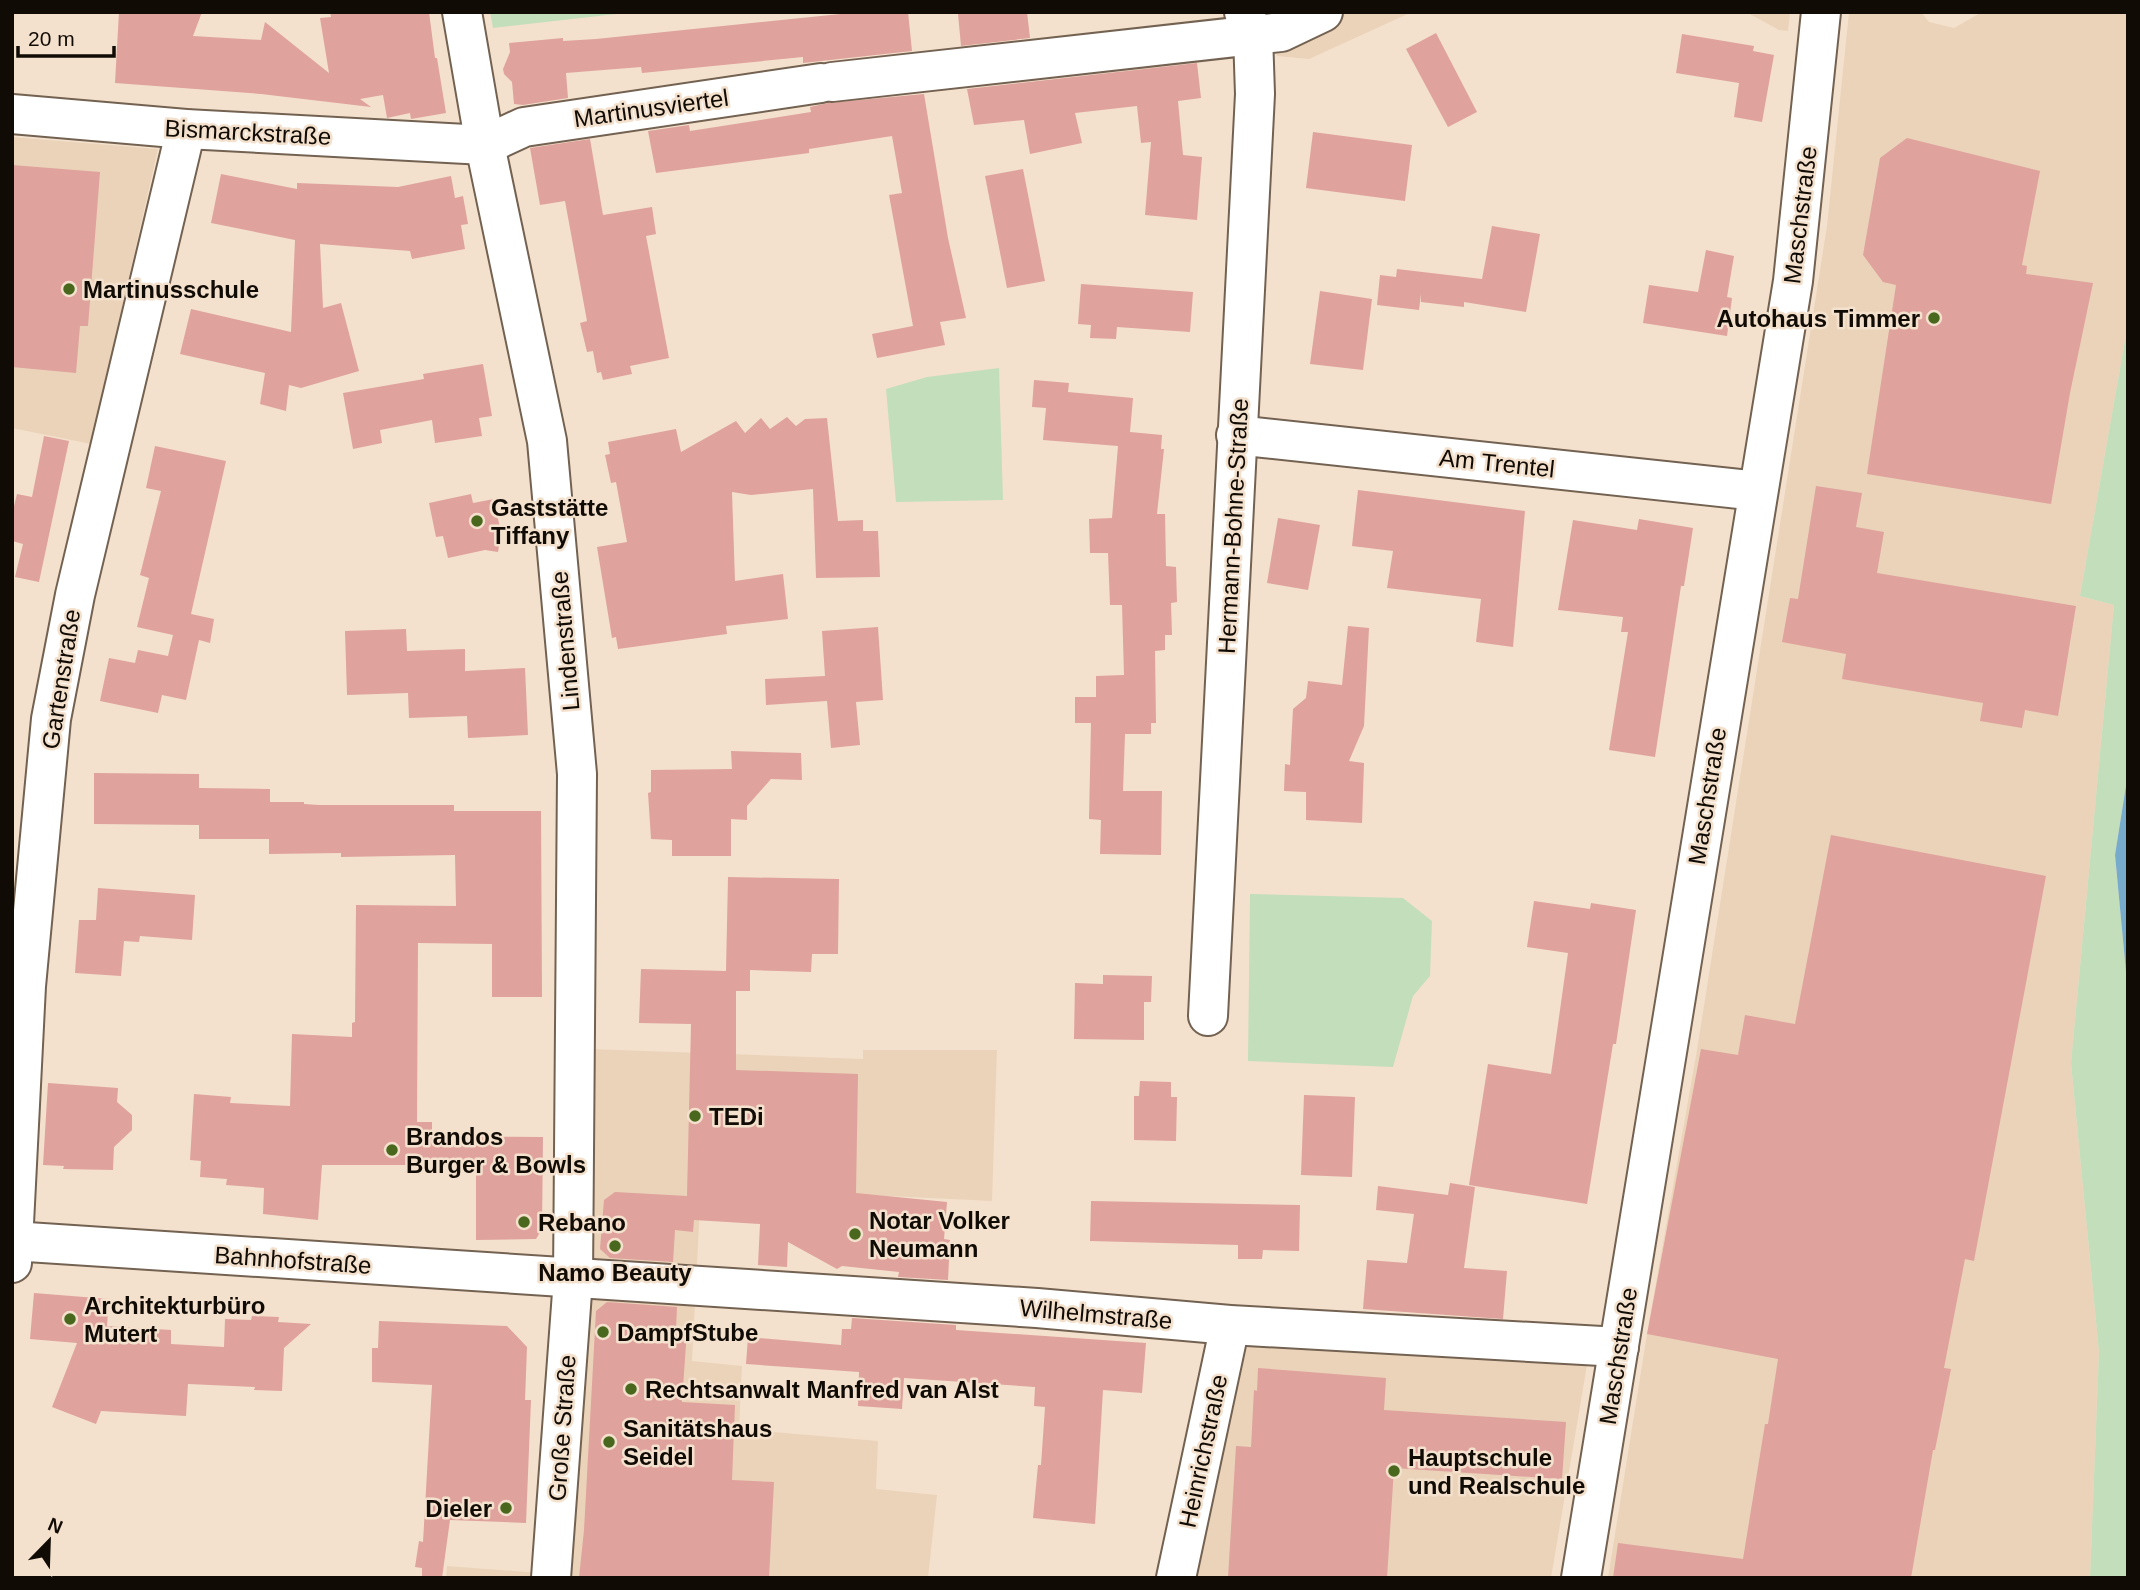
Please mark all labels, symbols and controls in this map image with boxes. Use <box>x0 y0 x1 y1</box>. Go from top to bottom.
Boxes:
scale bar <box>18 14 114 58</box>
text: 20 m <box>28 27 75 50</box>
street label: Martinusviertel <box>572 84 730 132</box>
street label: Bismarckstraße <box>164 114 332 150</box>
street label: Maschstraße <box>1778 145 1822 285</box>
place label: Martinusschule <box>83 276 259 303</box>
marker: Martinusschule <box>61 281 77 297</box>
place label: Autohaus Timmer <box>1716 305 1920 332</box>
marker: Autohaus Timmer <box>1926 310 1942 326</box>
street label: Hermann-Bohne-Straße <box>1213 397 1253 655</box>
street label: Am Trentel <box>1438 444 1556 482</box>
place label: Gaststätte Tiffany <box>491 494 608 549</box>
marker: Gaststätte Tiffany <box>469 513 485 529</box>
street label: Lindenstraße <box>545 570 585 712</box>
street label: Gartenstraße <box>37 607 85 751</box>
street label: Maschstraße <box>1683 725 1731 867</box>
place label: TEDi <box>709 1103 764 1130</box>
marker: TEDi <box>687 1108 703 1124</box>
place label: Brandos Burger & Bowls <box>406 1123 586 1178</box>
marker: Brandos Burger & Bowls <box>384 1142 400 1158</box>
place label: Notar Volker Neumann <box>869 1207 1010 1262</box>
place label: Rebano <box>538 1209 626 1236</box>
marker: Rebano <box>516 1214 532 1230</box>
marker: Notar Volker Neumann <box>847 1226 863 1242</box>
marker: Namo Beauty <box>607 1238 623 1254</box>
street label: Bahnhofstraße <box>214 1241 372 1279</box>
place label: Namo Beauty <box>538 1259 692 1286</box>
street label: Maschstraße <box>1594 1285 1642 1427</box>
place label: Architekturbüro Mutert <box>84 1292 265 1347</box>
street label: Wilhelmstraße <box>1018 1294 1174 1334</box>
marker: Architekturbüro Mutert <box>62 1311 78 1327</box>
place label: DampfStube <box>617 1319 758 1346</box>
marker: DampfStube <box>595 1324 611 1340</box>
street label: Große Straße <box>543 1354 581 1502</box>
street label: Heinrichstraße <box>1174 1372 1232 1530</box>
place label: Rechtsanwalt Manfred van Alst <box>645 1376 999 1403</box>
marker: Rechtsanwalt Manfred van Alst <box>623 1381 639 1397</box>
place label: Sanitätshaus Seidel <box>623 1415 772 1470</box>
marker: Sanitätshaus Seidel <box>601 1434 617 1450</box>
place label: Hauptschule und Realschule <box>1408 1444 1585 1499</box>
marker: Hauptschule und Realschule <box>1386 1463 1402 1479</box>
place label: Dieler <box>425 1495 492 1522</box>
marker: Dieler <box>498 1500 514 1516</box>
north arrow <box>14 1506 84 1576</box>
text: N <box>45 1513 66 1538</box>

